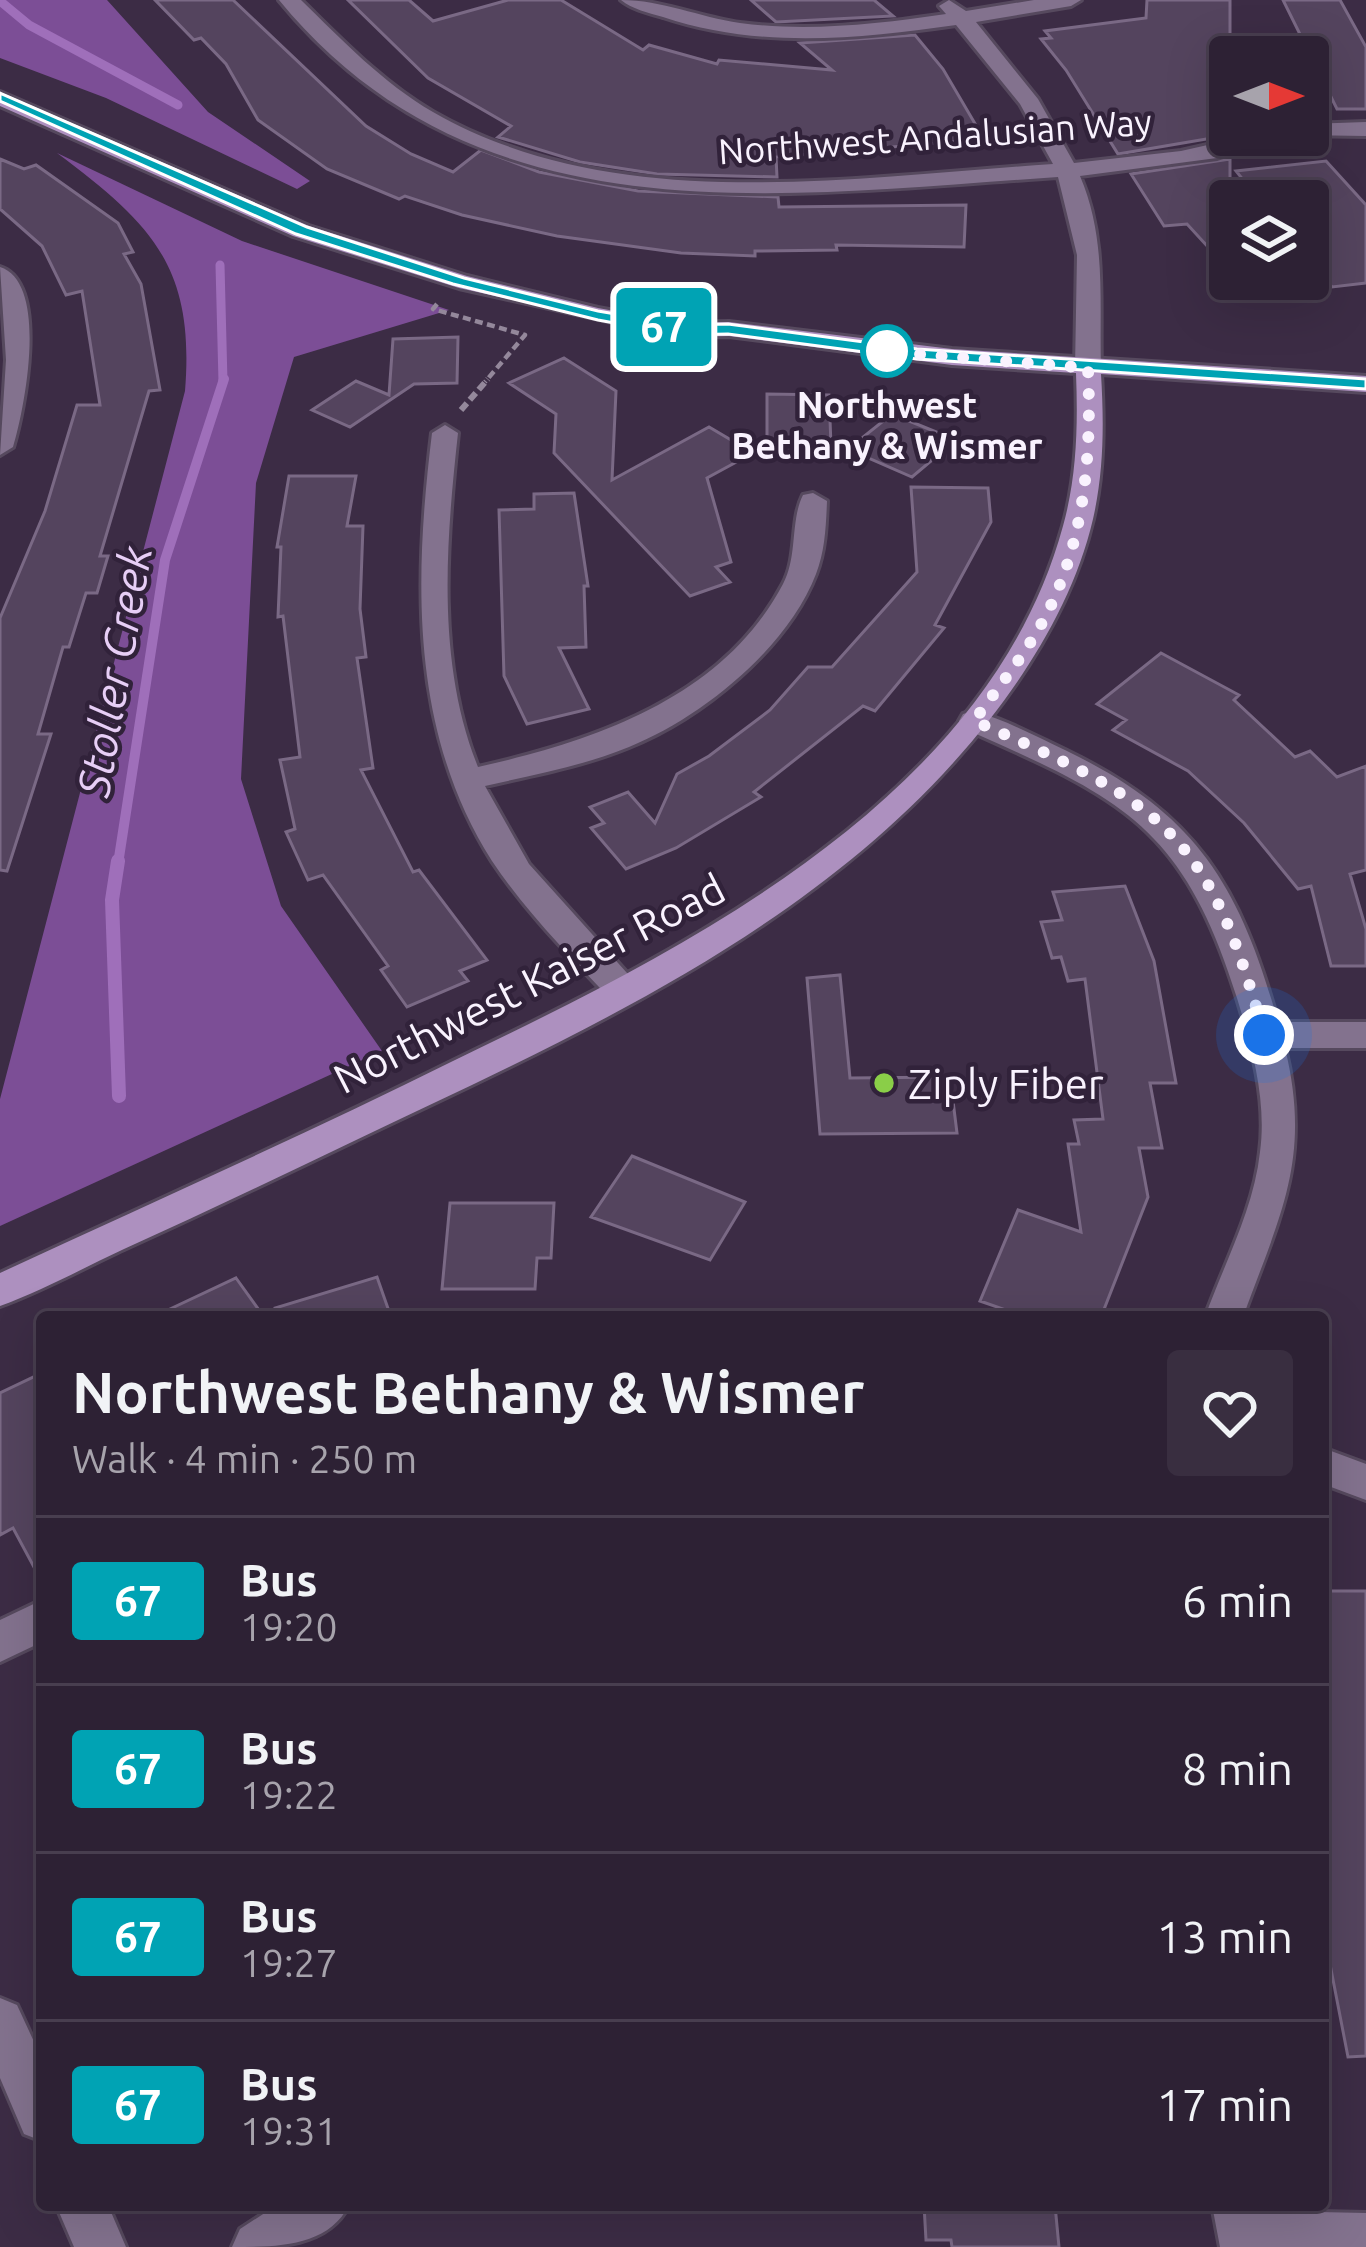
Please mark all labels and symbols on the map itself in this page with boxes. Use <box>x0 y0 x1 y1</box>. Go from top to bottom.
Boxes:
north arrow <box>1209 36 1329 156</box>
street label: Northwest Andalusian Way <box>717 100 1153 172</box>
line badge: 67 <box>610 288 718 366</box>
marker: Northwest Bethany & Wismer <box>862 326 912 376</box>
place label: Northwest Bethany & Wismer <box>731 384 1043 466</box>
water label: Stoller Creek <box>67 542 161 801</box>
street label: Northwest Kaiser Road <box>326 864 732 1102</box>
your location <box>1234 1005 1294 1065</box>
place label: Ziply Fiber <box>908 1060 1104 1107</box>
marker: Ziply Fiber <box>871 1070 897 1096</box>

